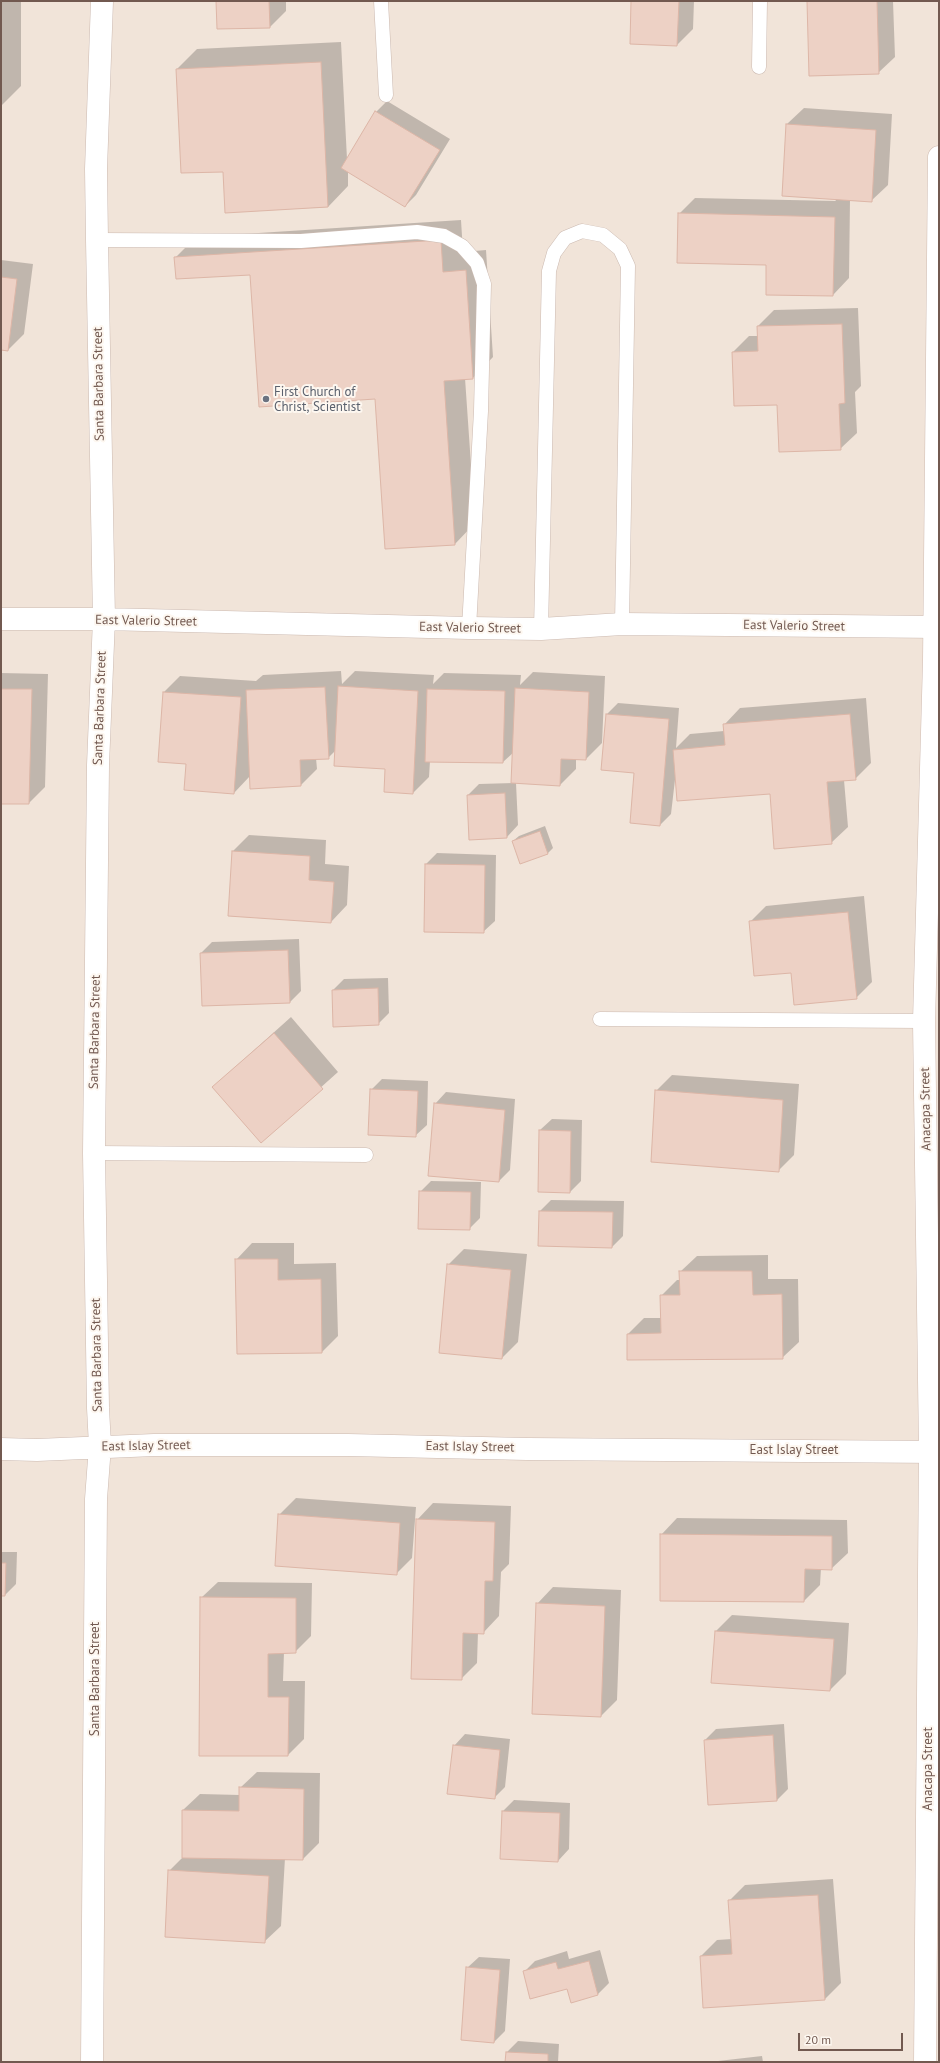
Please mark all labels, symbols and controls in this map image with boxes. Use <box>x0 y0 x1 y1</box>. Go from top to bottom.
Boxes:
street label: Santa Barbara Street <box>90 327 108 441</box>
place label: First Church of Christ, Scientist <box>274 384 361 415</box>
marker: First Church of Christ, Scientist <box>261 394 271 404</box>
street label: East Valerio Street <box>95 612 197 630</box>
street label: East Valerio Street <box>743 617 845 635</box>
street label: East Valerio Street <box>419 619 521 637</box>
street label: Santa Barbara Street <box>90 651 110 765</box>
street label: Santa Barbara Street <box>86 975 104 1089</box>
street label: Anacapa Street <box>917 1067 935 1151</box>
street label: Santa Barbara Street <box>88 1298 106 1412</box>
street label: East Islay Street <box>101 1437 191 1455</box>
street label: East Islay Street <box>425 1438 515 1456</box>
street label: East Islay Street <box>750 1442 838 1458</box>
street label: Santa Barbara Street <box>87 1622 103 1736</box>
street label: Anacapa Street <box>920 1727 936 1811</box>
scale bar <box>800 2025 905 2051</box>
text: 20 m <box>805 2032 831 2047</box>

